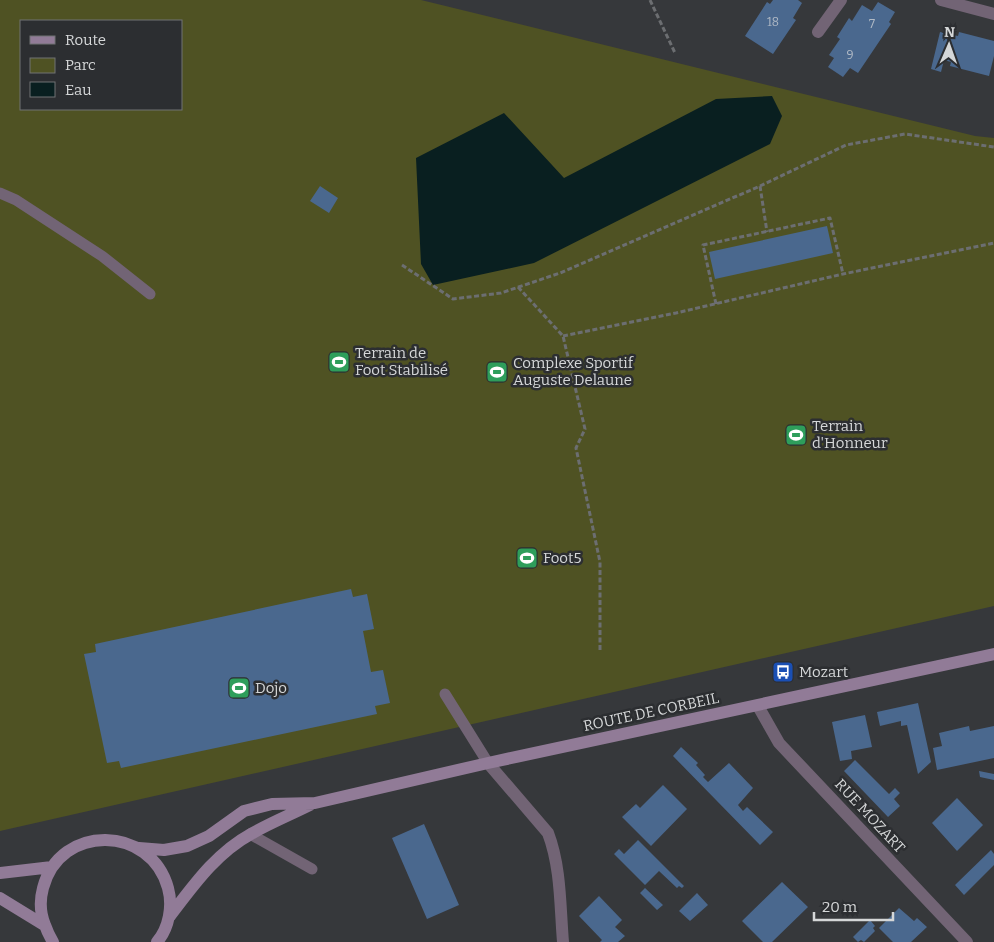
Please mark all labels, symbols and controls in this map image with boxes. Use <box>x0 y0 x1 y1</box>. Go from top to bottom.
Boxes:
house number: 18 <box>767 15 779 29</box>
house number: 7 <box>869 17 875 31</box>
legend <box>20 20 182 110</box>
north arrow <box>924 20 974 70</box>
text: N <box>944 24 955 41</box>
text: Route <box>65 31 106 49</box>
house number: 9 <box>846 48 854 62</box>
text: Parc <box>65 56 96 74</box>
text: Eau <box>65 81 92 99</box>
place label: Terrain de Foot Stabilisé <box>355 344 448 379</box>
sports icon: Terrain de Foot Stabilisé <box>327 350 351 374</box>
place label: Complexe Sportif Auguste Delaune <box>513 354 635 389</box>
sports icon: Complexe Sportif Auguste Delaune <box>485 360 509 384</box>
place label: Terrain d'Honneur <box>812 417 888 452</box>
sports icon: Terrain d'Honneur <box>784 423 808 447</box>
sports icon: Foot5 <box>515 546 539 570</box>
place label: Foot5 <box>543 549 581 567</box>
bus stop icon: Mozart <box>771 660 795 684</box>
place label: Mozart <box>799 663 849 681</box>
sports icon: Dojo <box>227 676 251 700</box>
place label: Dojo <box>255 679 287 697</box>
street label: ROUTE DE CORBEIL <box>582 689 720 735</box>
street label: RUE MOZART <box>831 775 909 857</box>
scale bar <box>814 890 893 922</box>
text: 20 m <box>822 898 858 916</box>

